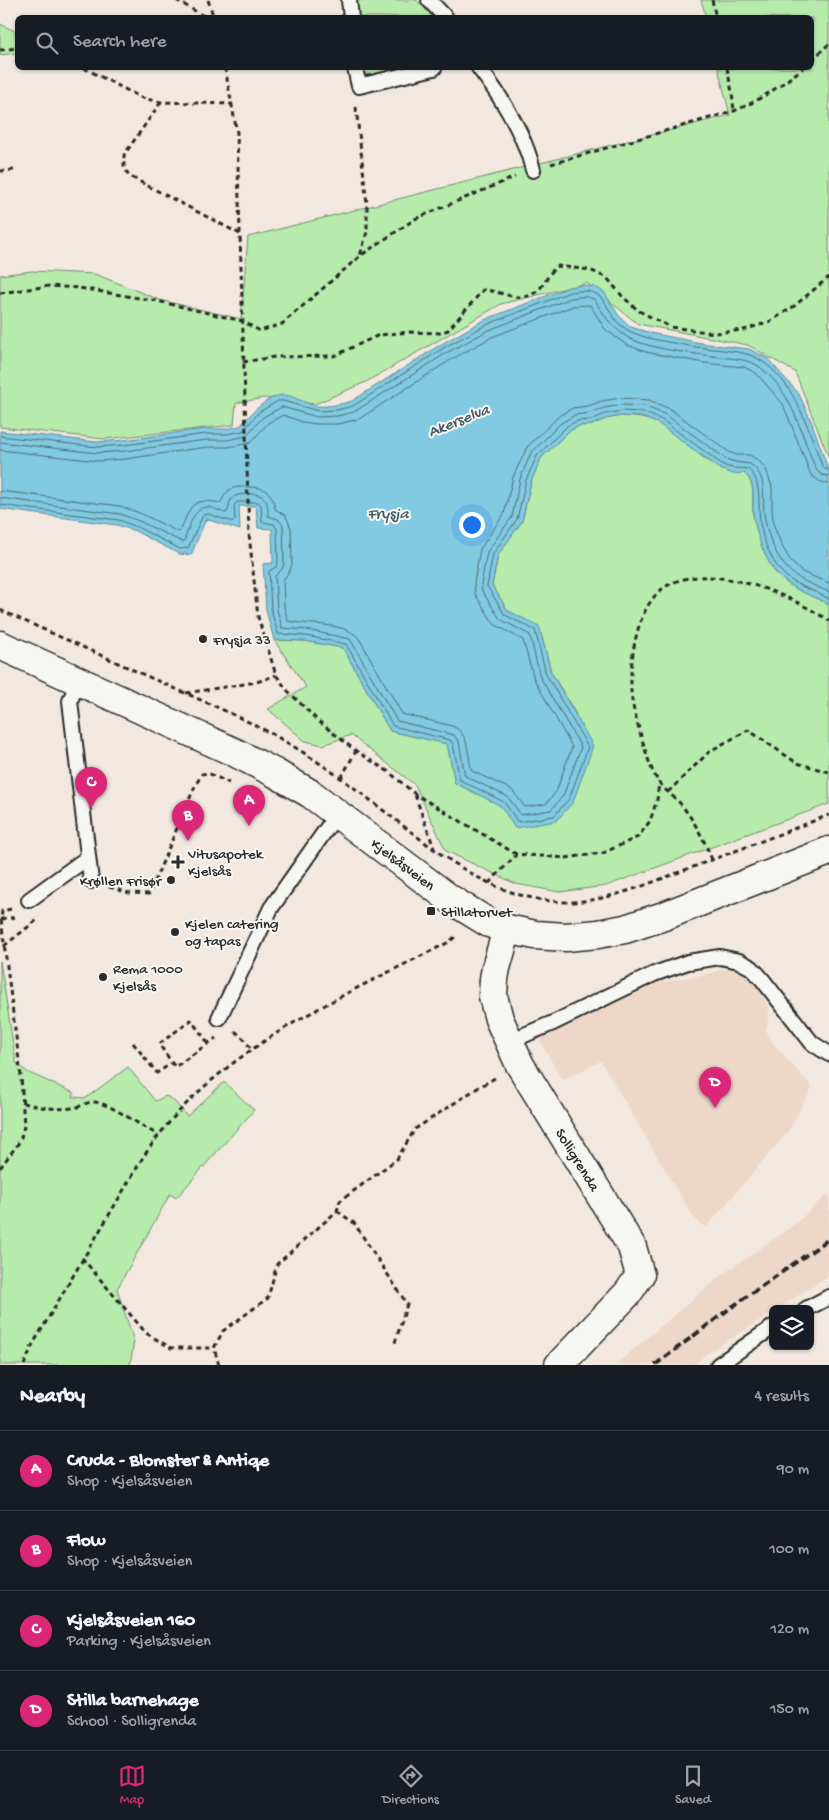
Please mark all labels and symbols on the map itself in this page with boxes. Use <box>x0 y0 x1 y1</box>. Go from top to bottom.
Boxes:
water label: Akerselva <box>426 401 494 443</box>
water label: Frysja <box>367 506 410 525</box>
your location <box>459 512 485 538</box>
place label: Frysja 33 <box>212 632 271 650</box>
marker: Frysja 33 <box>197 633 209 645</box>
pin: C <box>75 767 107 808</box>
pin: A <box>233 785 265 826</box>
pin: B <box>172 800 204 841</box>
street label: Kjelsåsveien <box>367 836 438 895</box>
place label: Vitusapotek Kjelsås <box>187 846 264 881</box>
marker: Vitusapotek Kjelsås <box>172 856 184 868</box>
place label: Krøllen Frisør <box>80 873 163 891</box>
marker: Krøllen Frisør <box>165 874 177 886</box>
place label: Stillatorvet <box>441 904 514 922</box>
marker: Stillatorvet <box>425 905 437 917</box>
place label: Kjelen catering og tapas <box>185 916 279 951</box>
marker: Kjelen catering og tapas <box>169 926 181 938</box>
place label: Rema 1000 Kjelsås <box>113 961 183 996</box>
marker: Rema 1000 Kjelsås <box>97 971 109 983</box>
pin: D <box>699 1067 731 1108</box>
street label: Solligrenda <box>550 1126 603 1196</box>

